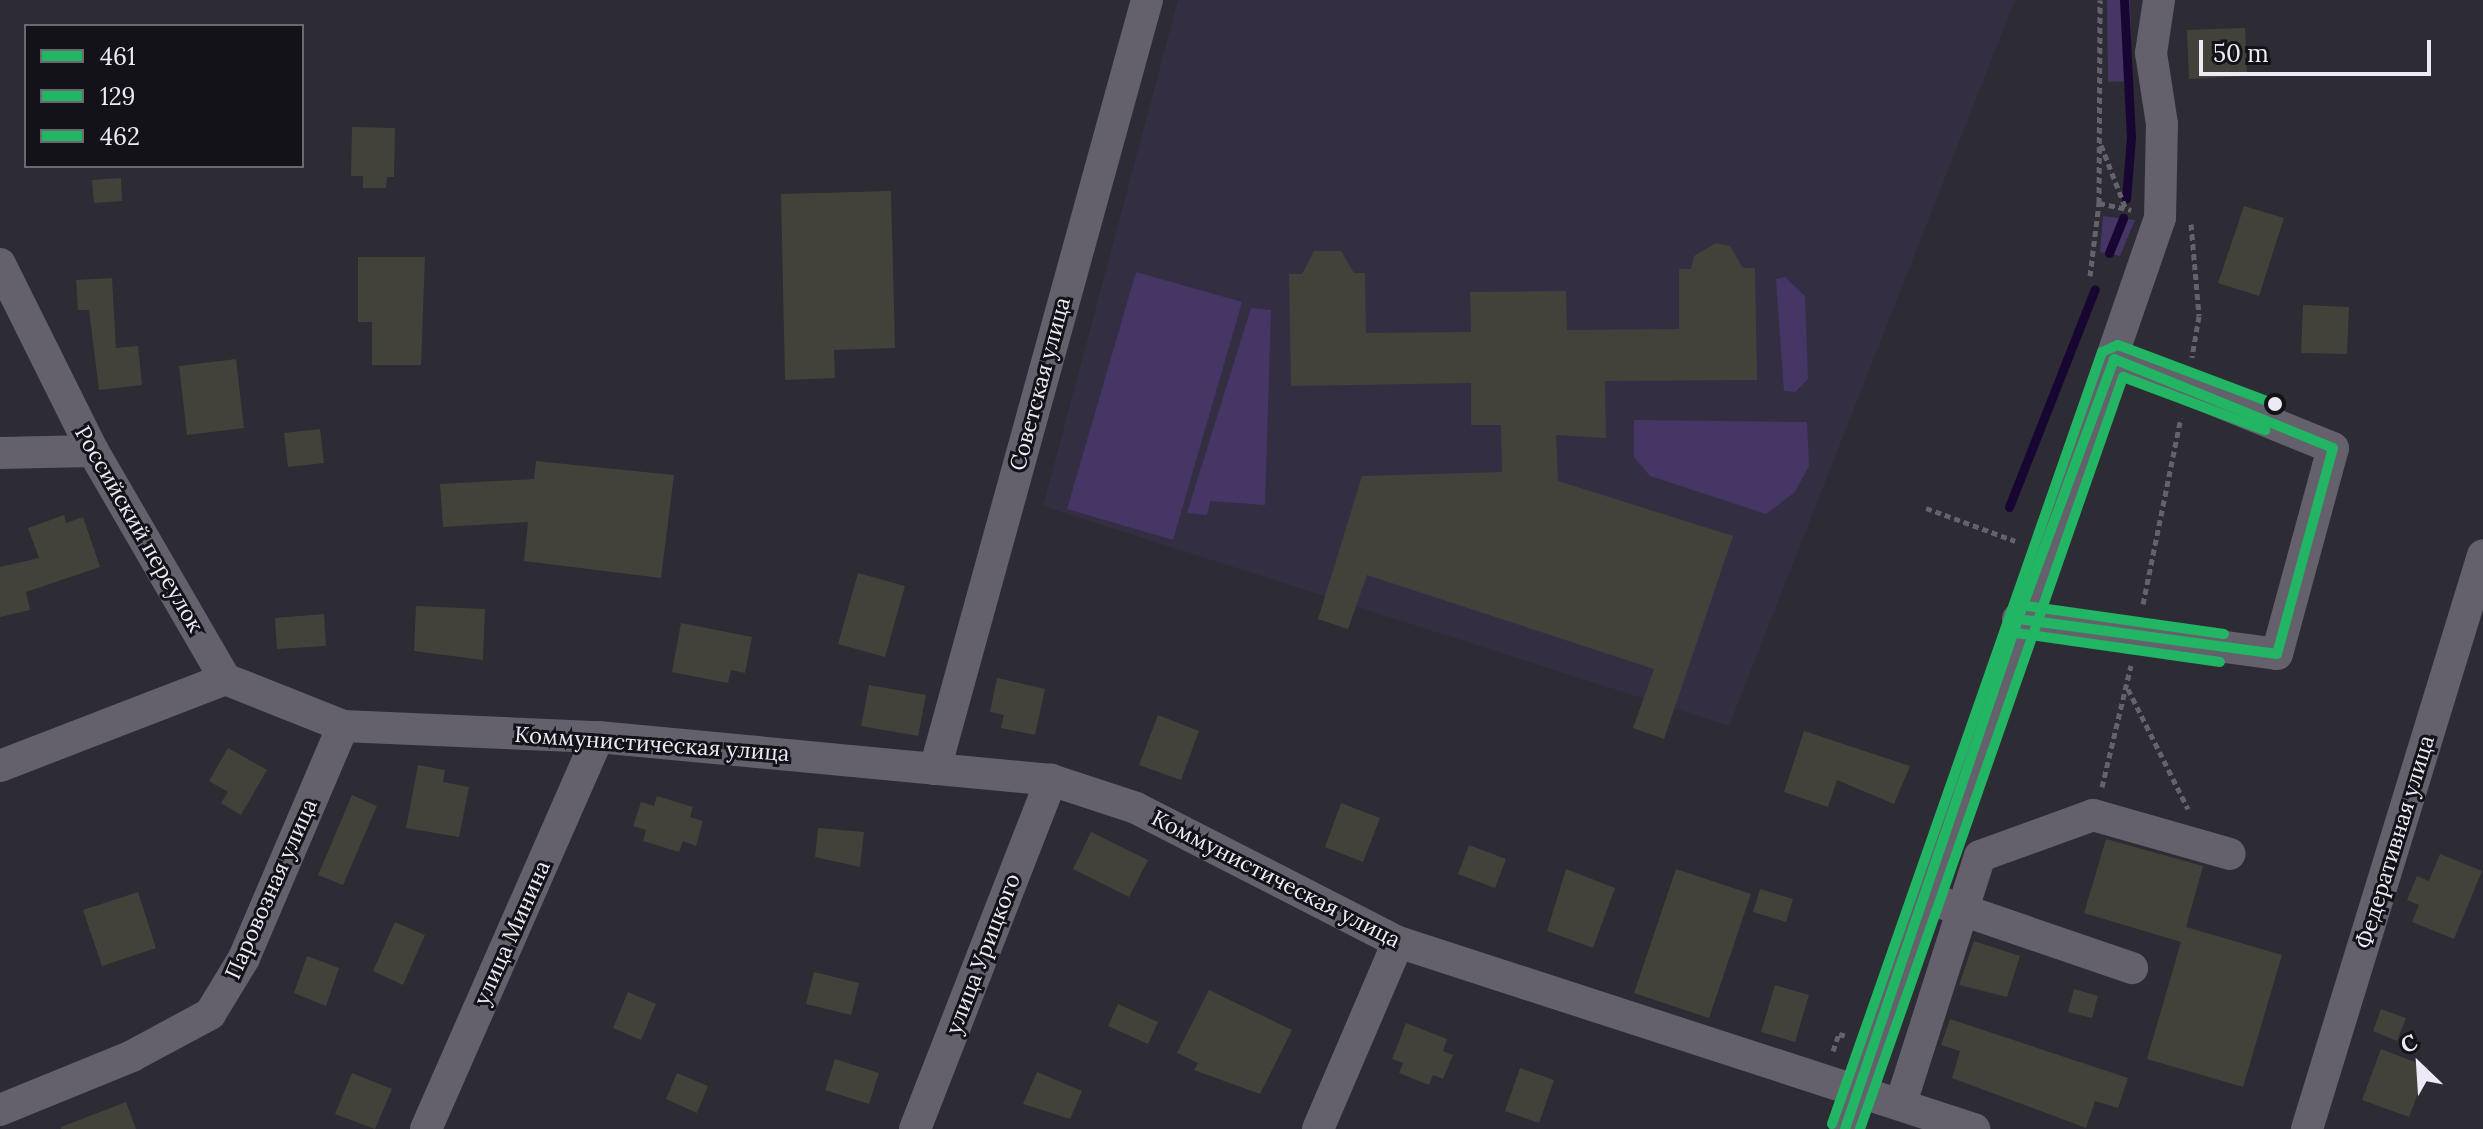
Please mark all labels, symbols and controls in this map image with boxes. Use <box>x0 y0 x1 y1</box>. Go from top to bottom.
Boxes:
legend <box>24 24 304 168</box>
scale bar <box>2203 24 2435 74</box>
text: 50 m <box>2213 38 2269 69</box>
text: 461 <box>100 41 136 72</box>
text: 129 <box>100 81 136 112</box>
text: 462 <box>100 121 140 152</box>
street label: Советская улица <box>1004 294 1076 474</box>
unlabelled marker <box>2267 396 2283 412</box>
street label: Российский переулок <box>69 421 209 637</box>
street label: Коммунистическая улица <box>514 721 790 767</box>
street label: Федеративная улица <box>2350 732 2440 952</box>
street label: Паровозная улица <box>219 795 323 983</box>
street label: Коммунистическая улица <box>1147 805 1405 953</box>
street label: улица Минина <box>468 857 556 1009</box>
street label: улица Урицкого <box>940 870 1026 1038</box>
north arrow <box>2379 1025 2459 1105</box>
text: С <box>2396 1027 2422 1059</box>

